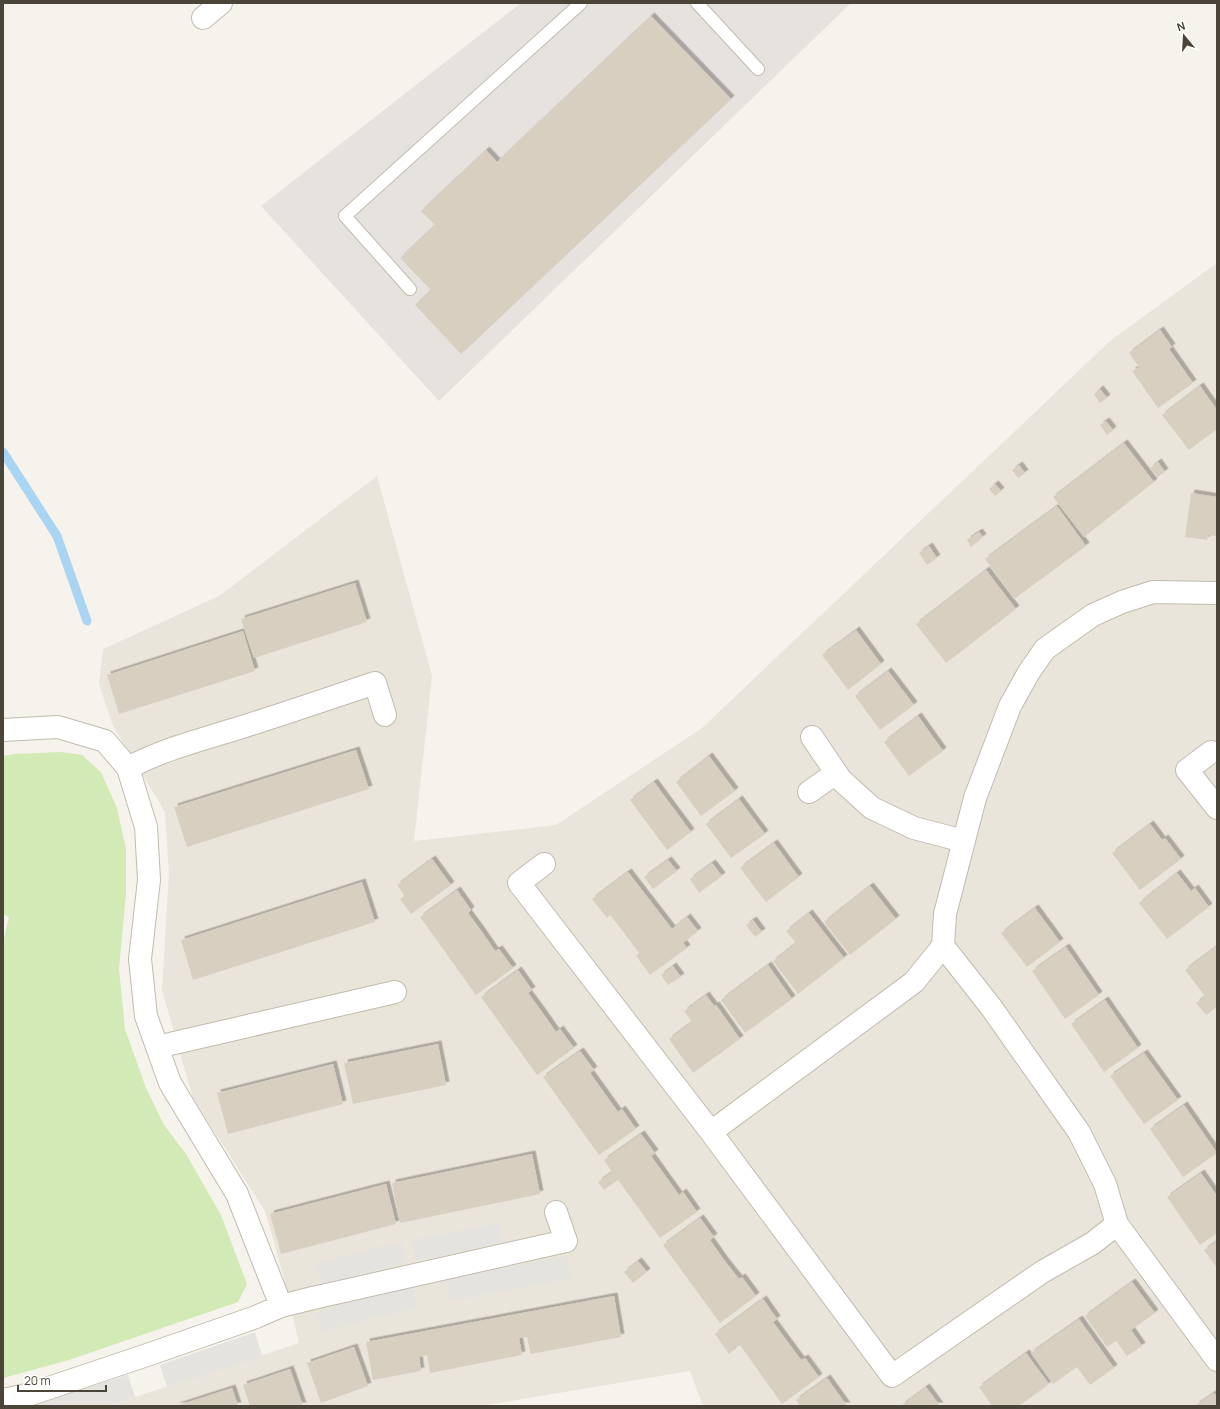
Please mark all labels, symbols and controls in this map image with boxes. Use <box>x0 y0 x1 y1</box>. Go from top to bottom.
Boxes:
north arrow <box>1164 16 1204 56</box>
text: N <box>1175 18 1187 34</box>
scale bar <box>18 1367 106 1393</box>
text: 20 m <box>24 1372 51 1389</box>

